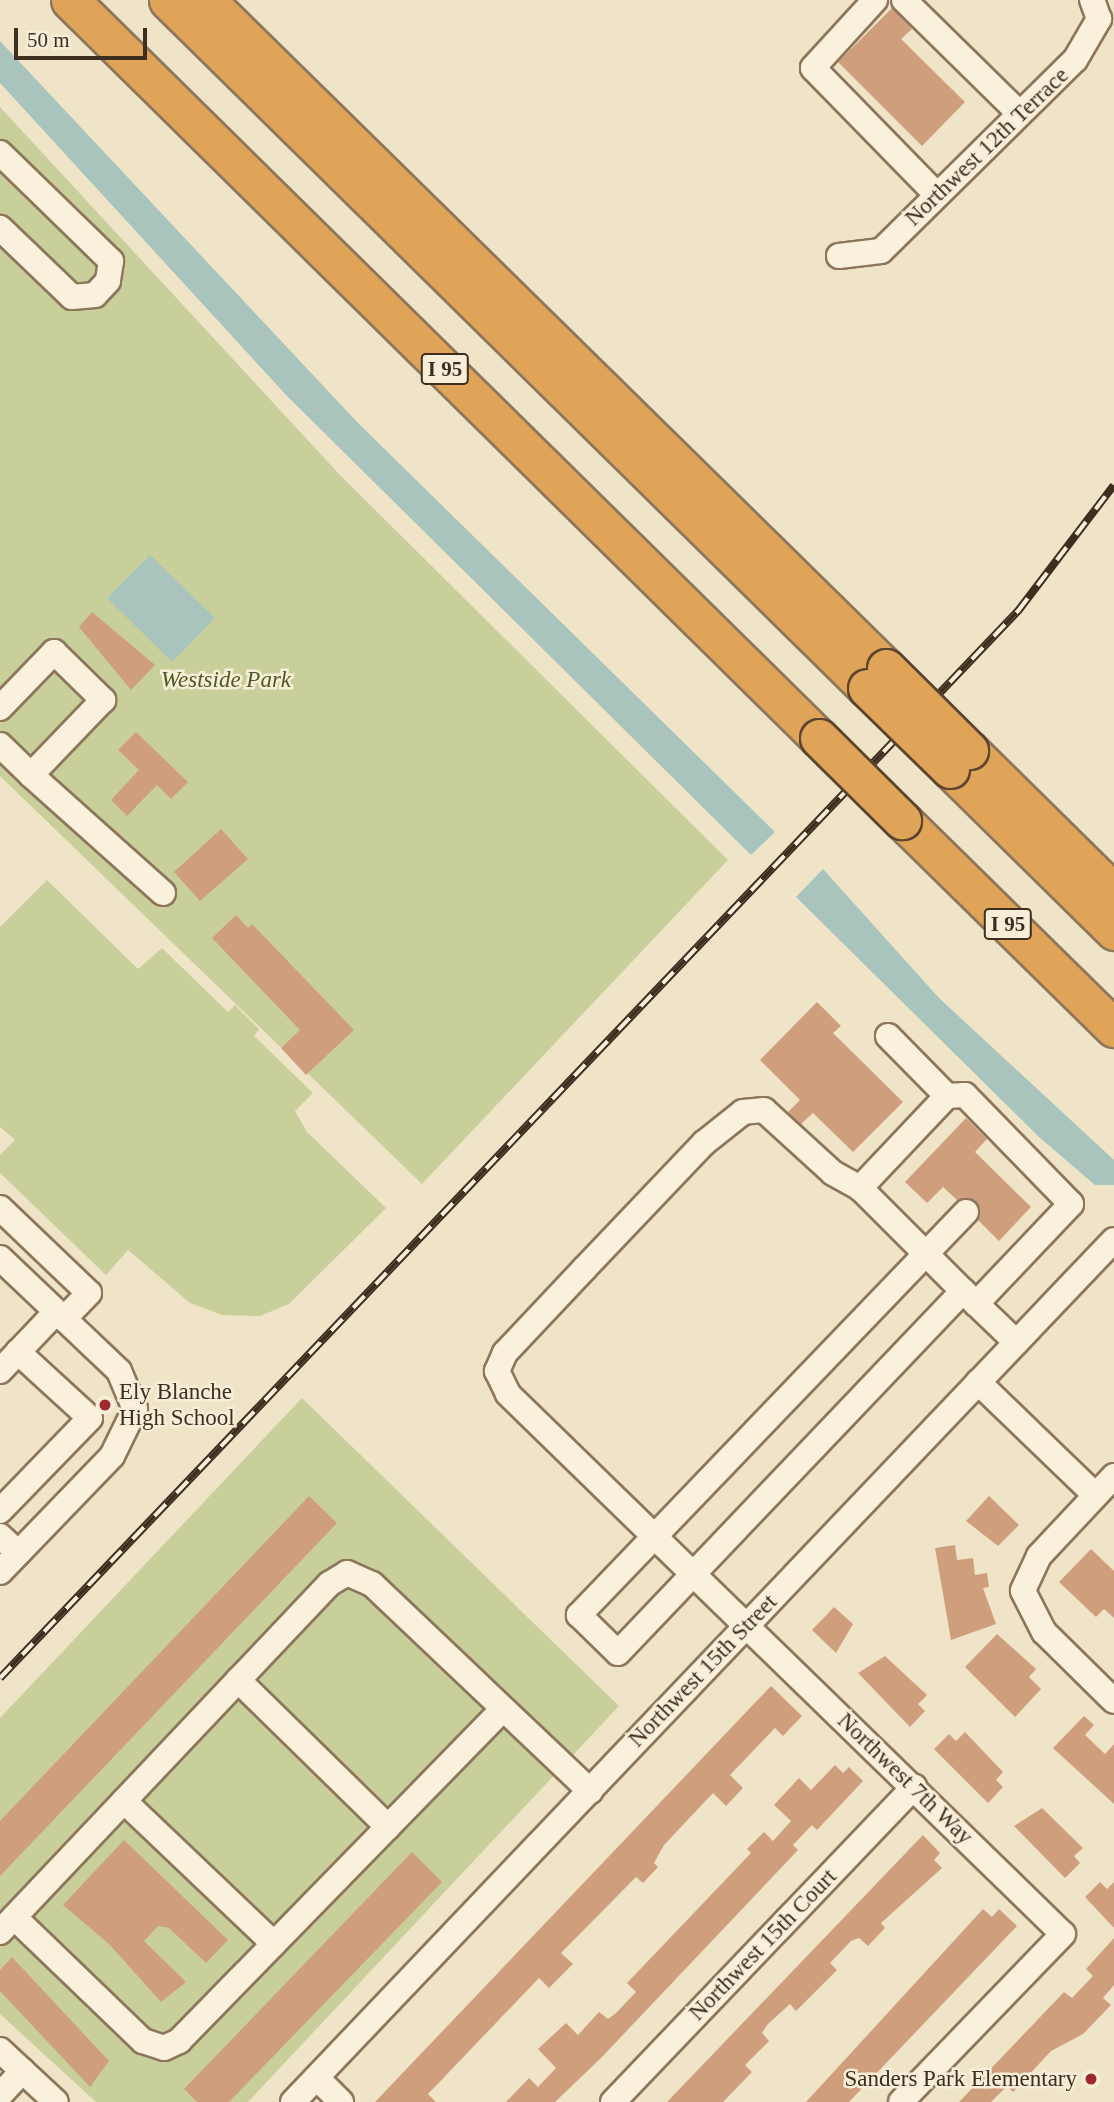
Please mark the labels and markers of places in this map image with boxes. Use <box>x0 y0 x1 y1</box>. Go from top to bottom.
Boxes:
place label: Ely Blanche High School <box>119 1378 235 1432</box>
marker: Ely Blanche High School <box>97 1397 113 1413</box>
place label: Sanders Park Elementary <box>845 2065 1077 2093</box>
marker: Sanders Park Elementary <box>1083 2071 1099 2087</box>

